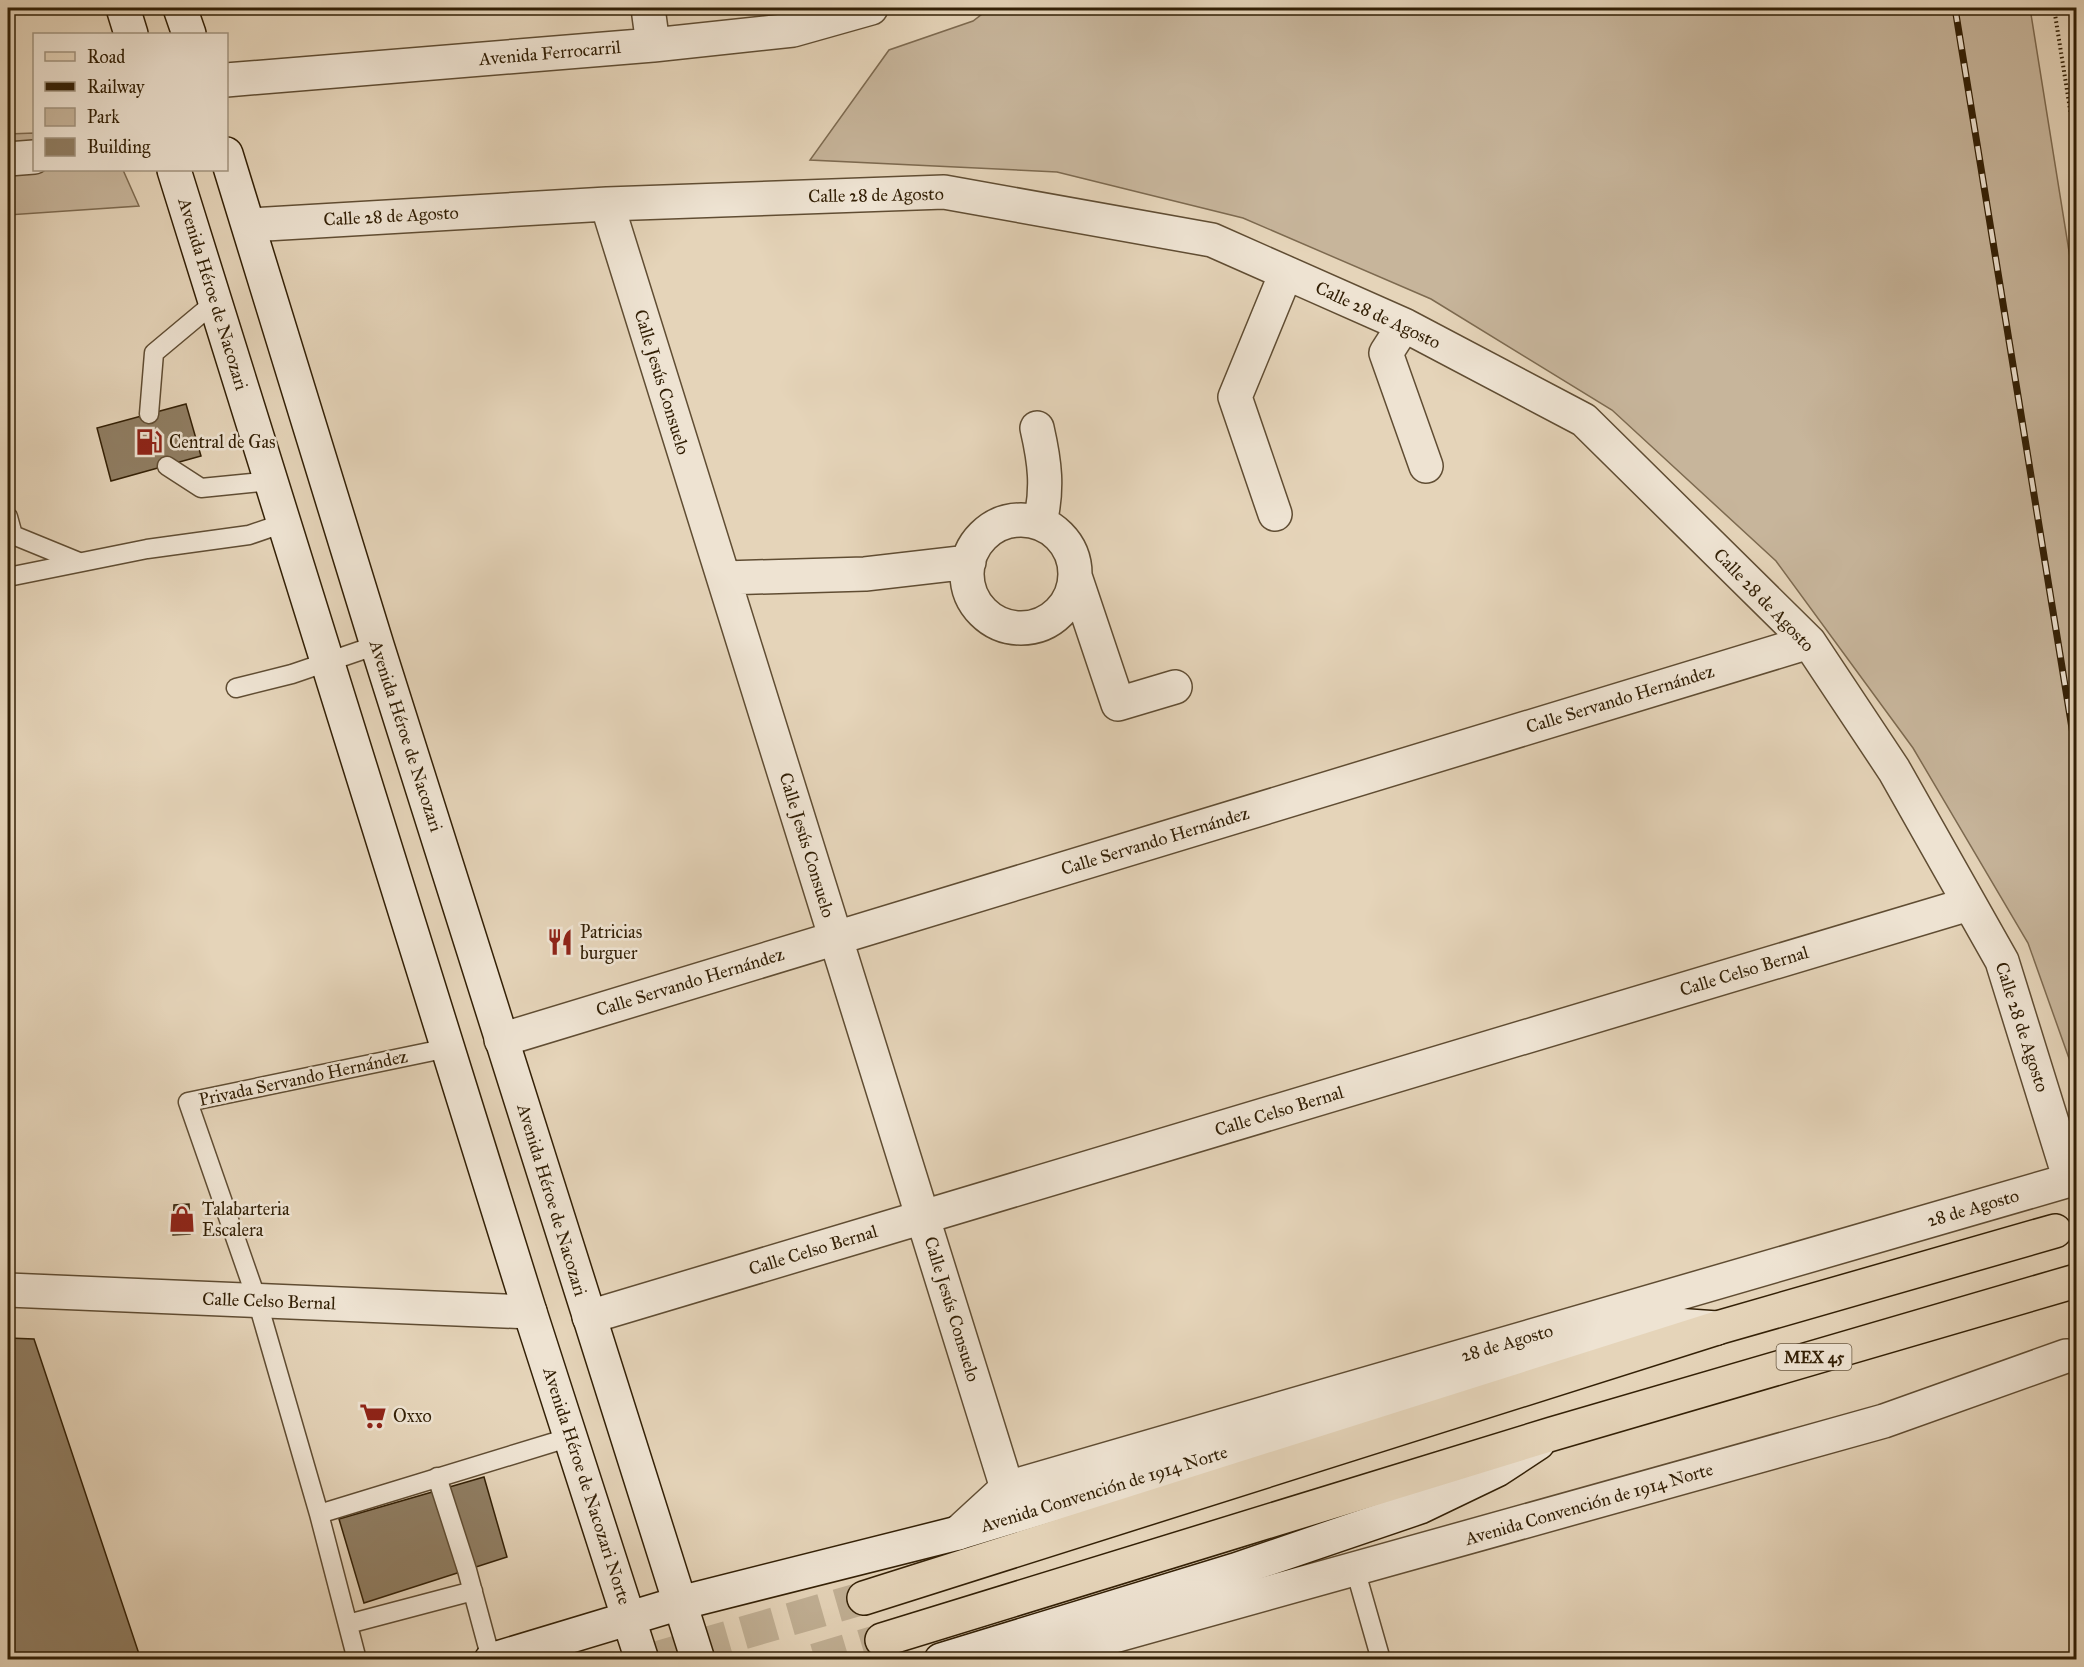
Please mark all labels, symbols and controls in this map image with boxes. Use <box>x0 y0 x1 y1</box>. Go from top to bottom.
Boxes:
legend <box>33 33 228 171</box>
street label: Avenida Ferrocarril <box>477 36 622 70</box>
text: Road <box>87 46 125 68</box>
text: Railway <box>87 76 145 98</box>
text: Park <box>87 106 120 128</box>
text: Building <box>87 136 151 159</box>
street label: Calle 28 de Agosto <box>808 183 944 208</box>
street label: Avenida Héroe de Nacozari <box>173 194 253 393</box>
street label: Calle 28 de Agosto <box>323 201 459 232</box>
street label: Calle 28 de Agosto <box>1312 276 1444 355</box>
street label: Calle Jesús Consuelo <box>628 307 695 458</box>
fuel station icon: Central de Gas <box>134 427 164 457</box>
place label: Central de Gas <box>169 431 276 453</box>
street label: Calle 28 de Agosto <box>1708 544 1819 657</box>
street label: Avenida Héroe de Nacozari <box>364 637 447 834</box>
street label: Calle Servando Hernández <box>1523 660 1717 738</box>
street label: Calle Jesús Consuelo <box>773 770 840 921</box>
street label: Calle Servando Hernández <box>1058 802 1252 880</box>
place label: Patricias burguer <box>580 921 642 965</box>
restaurant icon: Patricias burguer <box>545 927 575 957</box>
street label: Calle Celso Bernal <box>1677 941 1811 1001</box>
street label: Calle Servando Hernández <box>593 943 787 1021</box>
street label: Calle 28 de Agosto <box>1990 959 2053 1095</box>
street label: Privada Servando Hernández <box>197 1045 409 1111</box>
street label: Calle Celso Bernal <box>1212 1081 1346 1141</box>
street label: Avenida Héroe de Nacozari <box>512 1100 592 1299</box>
street label: 28 de Agosto <box>1924 1184 2022 1233</box>
place label: Talabarteria Escalera <box>202 1198 290 1241</box>
shop icon: Talabarteria Escalera <box>167 1204 197 1234</box>
street label: Calle Celso Bernal <box>746 1220 880 1280</box>
street label: Calle Jesús Consuelo <box>918 1234 985 1385</box>
street label: Calle Celso Bernal <box>202 1288 336 1314</box>
street label: 28 de Agosto <box>1458 1319 1556 1368</box>
road number: MEX 45 <box>1776 1344 1852 1370</box>
street label: Avenida Héroe de Nacozari Norte <box>538 1364 636 1608</box>
supermarket icon: Oxxo <box>358 1401 388 1431</box>
place label: Oxxo <box>393 1405 432 1427</box>
street label: Avenida Convención de 1914 Norte <box>977 1441 1230 1537</box>
street label: Avenida Convención de 1914 Norte <box>1461 1458 1716 1550</box>

